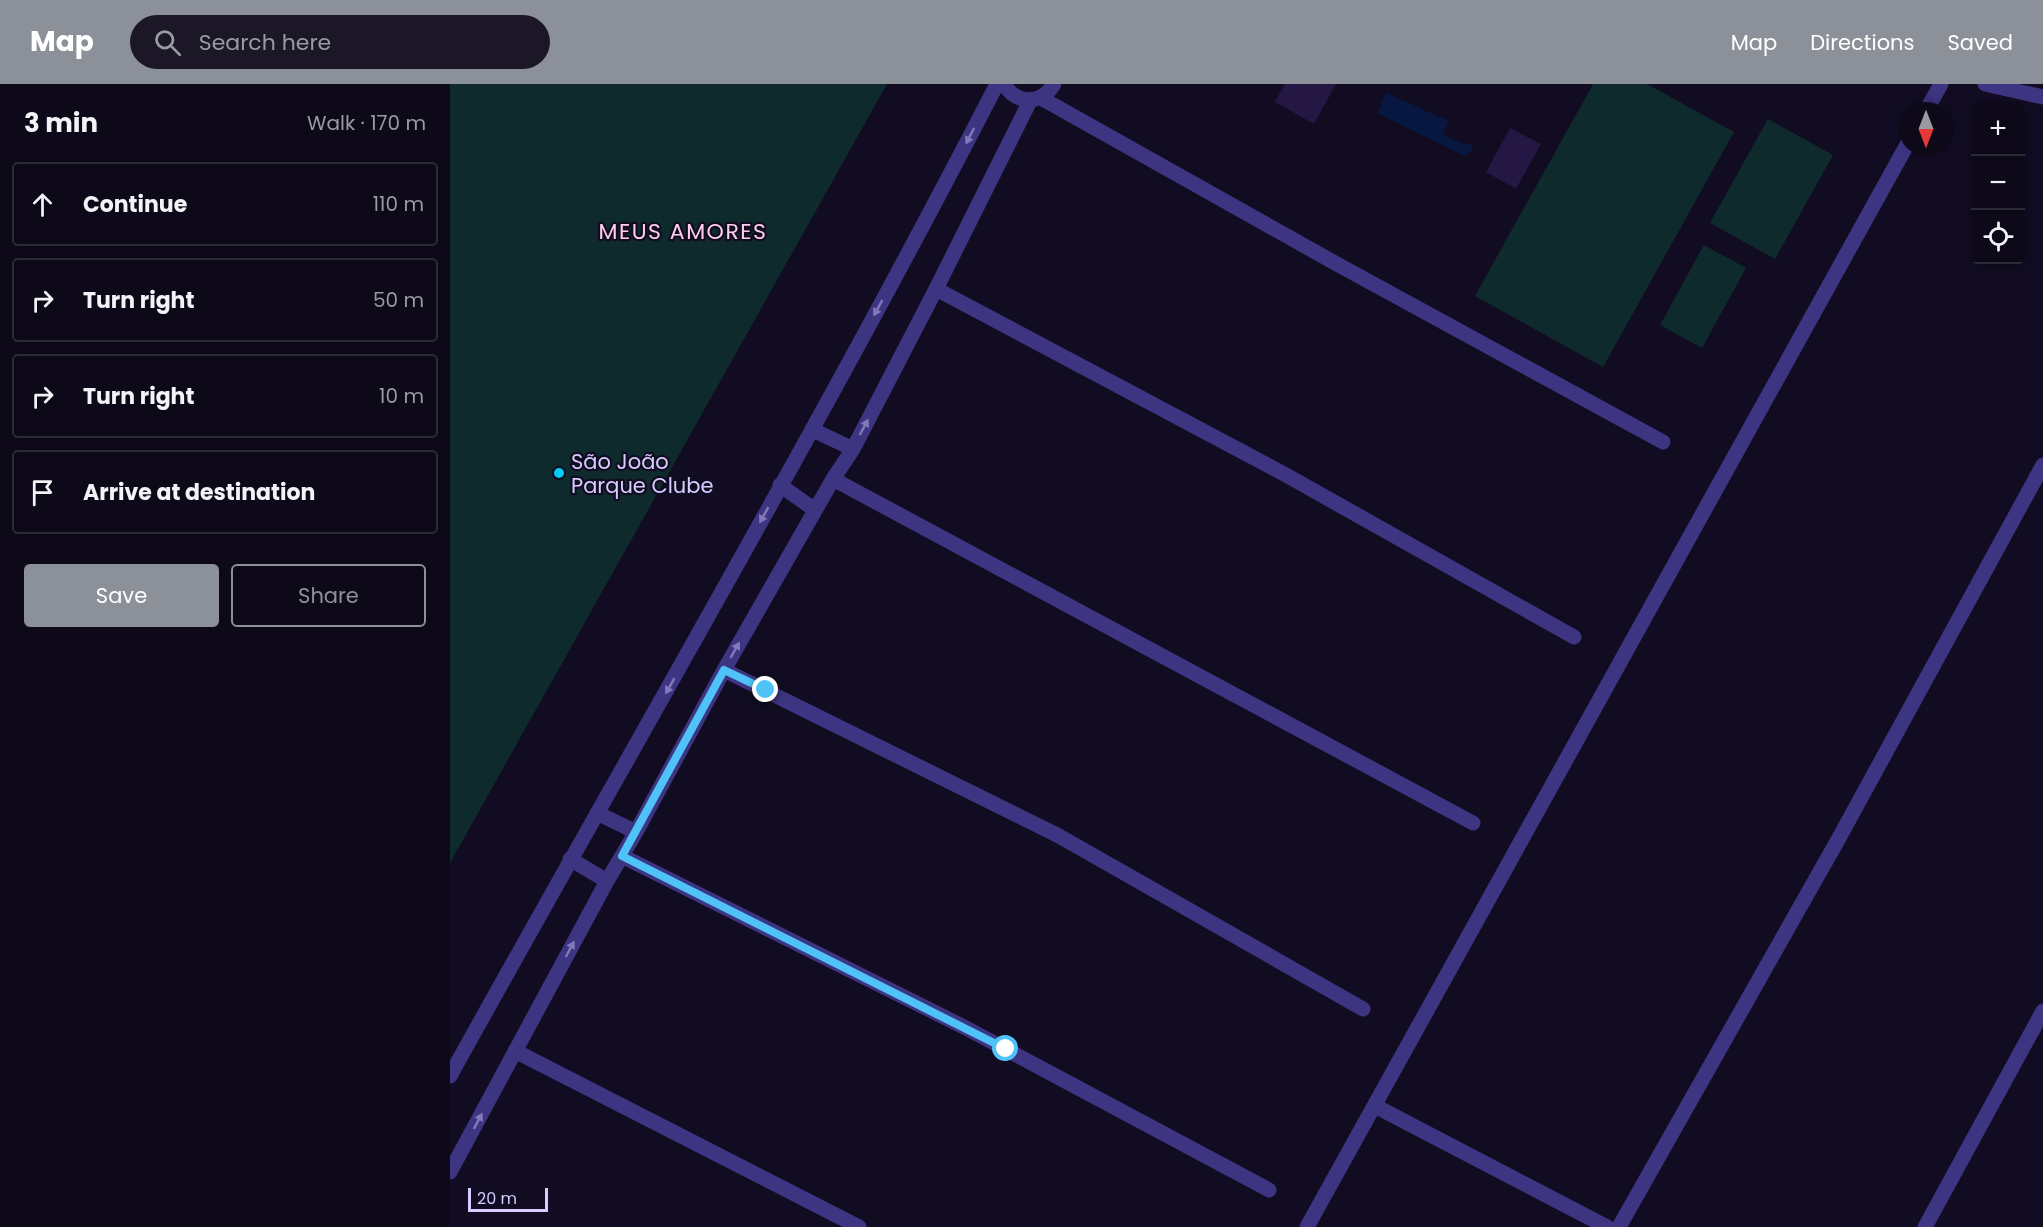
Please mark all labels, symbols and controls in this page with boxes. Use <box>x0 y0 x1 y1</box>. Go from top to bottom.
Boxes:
search box <box>130 15 550 69</box>
text: Map <box>30 22 94 61</box>
icon: search <box>151 26 184 59</box>
text: Search here <box>199 27 331 58</box>
text: Map <box>1731 28 1777 57</box>
text: Directions <box>1810 28 1914 57</box>
text: Saved <box>1947 28 2013 57</box>
north arrow <box>1899 102 1953 156</box>
map controls <box>1971 102 2025 264</box>
button: + <box>1971 102 2025 156</box>
text: 3 min <box>24 105 98 141</box>
text: Walk · 170 m <box>307 109 426 137</box>
one-way arrow <box>965 128 975 145</box>
button: − <box>1971 156 2025 210</box>
icon: ahead <box>26 188 59 221</box>
text: Continue <box>83 189 187 220</box>
text: 110 m <box>373 190 424 218</box>
button: locate <box>1971 210 2025 264</box>
district label: MEUS AMORES <box>598 216 768 247</box>
icon: right <box>26 284 59 317</box>
text: Turn right <box>83 285 194 316</box>
text: 50 m <box>373 286 424 314</box>
one-way arrow <box>873 300 883 317</box>
icon: right <box>26 380 59 413</box>
text: Turn right <box>83 381 194 412</box>
text: 10 m <box>379 382 424 410</box>
one-way arrow <box>860 418 869 435</box>
place label: São João Parque Clube <box>571 447 714 500</box>
marker: São João Parque Clube <box>552 466 566 480</box>
icon: arrive <box>26 476 59 509</box>
text: Arrive at destination <box>83 477 315 508</box>
one-way arrow <box>759 507 769 524</box>
button: Save <box>24 564 219 627</box>
button: Share <box>231 564 426 627</box>
one-way arrow <box>730 641 740 658</box>
route end <box>752 676 778 702</box>
one-way arrow <box>665 678 675 695</box>
one-way arrow <box>565 940 575 957</box>
route start <box>992 1035 1018 1061</box>
one-way arrow <box>473 1112 483 1129</box>
scale bar <box>468 1185 548 1212</box>
text: 20 m <box>477 1187 517 1210</box>

